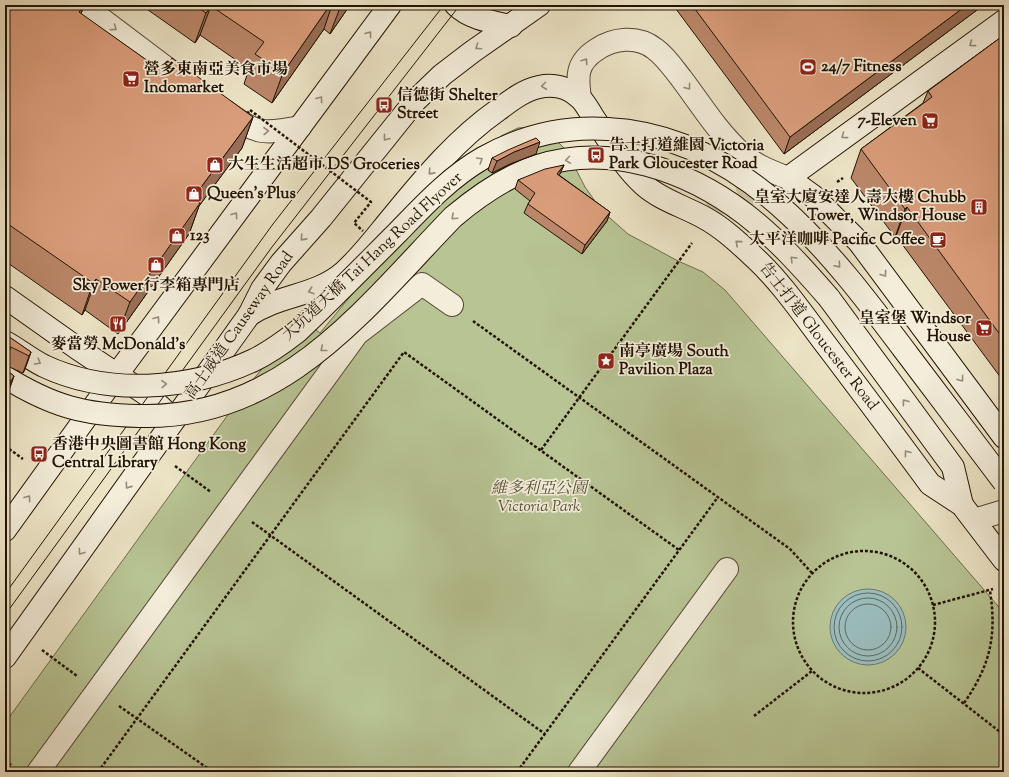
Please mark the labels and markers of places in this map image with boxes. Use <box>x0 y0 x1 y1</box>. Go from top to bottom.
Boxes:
place label: 24/7 Fitness <box>821 56 901 79</box>
sports icon: 24/7 Fitness <box>798 57 818 77</box>
place label: 營多東南亞美食市場 Indomarket <box>144 59 288 100</box>
supermarket icon: 營多東南亞美食市場 Indomarket <box>121 69 141 89</box>
place label: 信德街 Shelter Street <box>397 85 499 126</box>
bus stop icon: 信德街 Shelter Street <box>374 95 394 115</box>
place label: 7-Eleven <box>858 110 918 133</box>
supermarket icon: 7-Eleven <box>920 111 940 131</box>
place label: 告士打道維園 Victoria Park Gloucester Road <box>609 135 765 176</box>
bus stop icon: 告士打道維園 Victoria Park Gloucester Road <box>586 145 606 165</box>
place label: 大生生活超市 DS Groceries <box>228 154 420 177</box>
shop icon: 大生生活超市 DS Groceries <box>205 155 225 175</box>
place label: Queen's Plus <box>207 183 296 206</box>
shop icon: Queen's Plus <box>184 184 204 204</box>
place label: 皇室大廈安達人壽大樓 Chubb Tower, Windsor House <box>754 187 967 228</box>
building icon: 皇室大廈安達人壽大樓 Chubb Tower, Windsor House <box>969 197 989 217</box>
place label: 123 <box>190 225 210 248</box>
shop icon: 123 <box>167 226 187 246</box>
place label: 太平洋咖啡 Pacific Coffee <box>749 229 926 252</box>
cafe icon: 太平洋咖啡 Pacific Coffee <box>928 230 948 250</box>
shop icon: Sky Power行李箱專門店 <box>146 255 166 275</box>
place label: Sky Power行李箱專門店 <box>72 275 240 298</box>
place label: 皇室堡 Windsor House <box>859 308 972 349</box>
restaurant icon: 麥當勞 McDonald's <box>108 314 128 334</box>
supermarket icon: 皇室堡 Windsor House <box>974 318 994 338</box>
place label: 麥當勞 McDonald's <box>51 334 185 357</box>
place label: 南亭廣場 South Pavilion Plaza <box>619 341 729 382</box>
place icon: 南亭廣場 South Pavilion Plaza <box>596 351 616 371</box>
place label: 香港中央圖書館 Hong Kong Central Library <box>52 434 246 475</box>
bus stop icon: 香港中央圖書館 Hong Kong Central Library <box>29 444 49 464</box>

